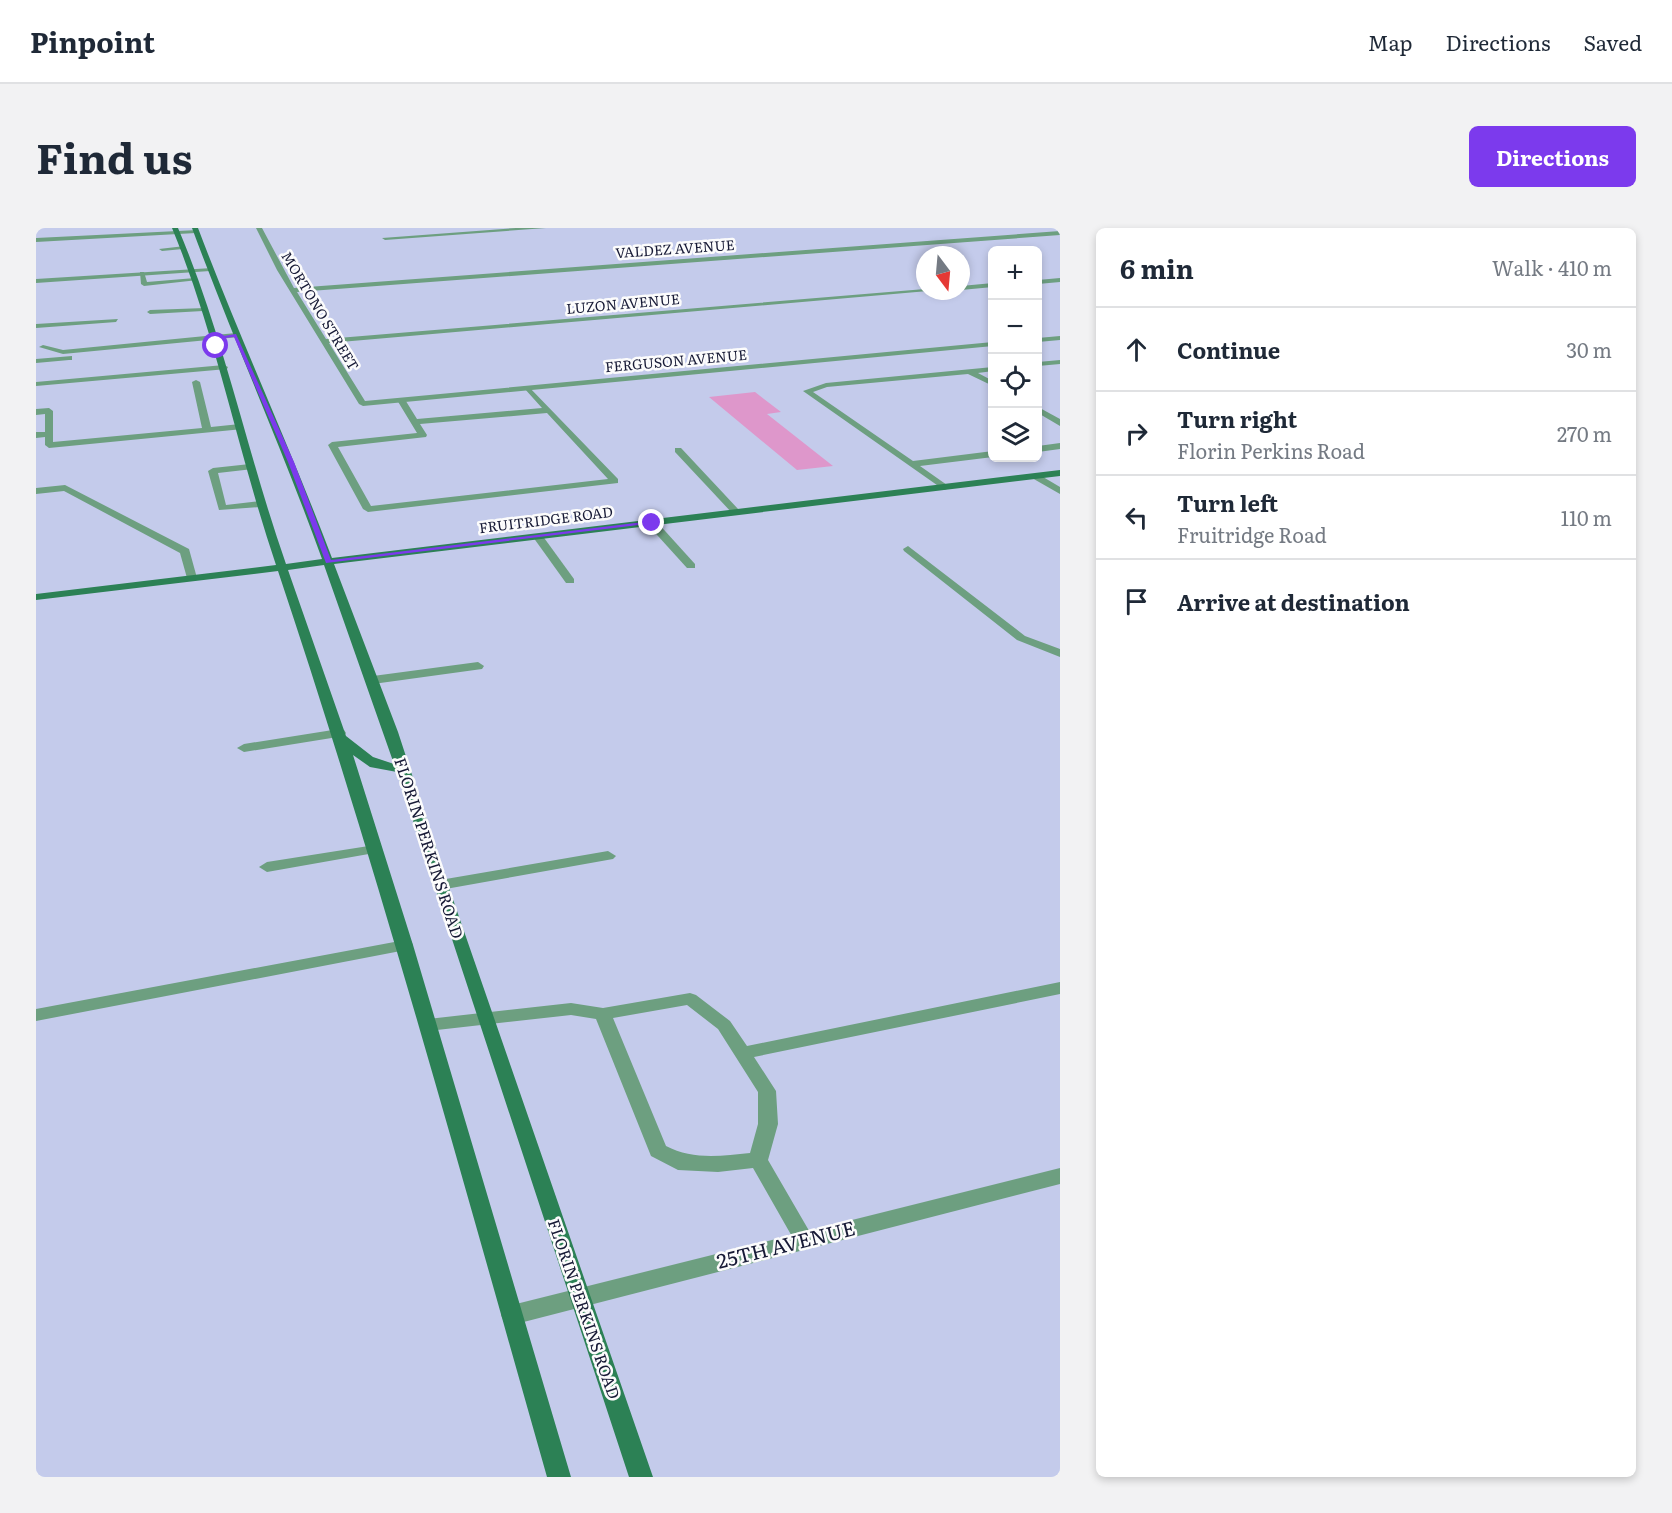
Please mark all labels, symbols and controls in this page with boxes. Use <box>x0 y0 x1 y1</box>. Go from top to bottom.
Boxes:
text: Pinpoint <box>30 20 155 62</box>
text: Map <box>1368 26 1413 57</box>
text: Directions <box>1446 26 1551 57</box>
text: Saved <box>1584 26 1642 57</box>
text: Find us <box>36 125 193 187</box>
button: Directions <box>1469 126 1636 187</box>
street label: VALDEZ AVENUE <box>615 234 735 262</box>
north arrow <box>916 246 970 300</box>
map controls <box>988 246 1042 462</box>
button: + <box>988 246 1042 300</box>
street label: MORTONO STREET <box>277 247 364 374</box>
text: 6 min <box>1120 248 1194 287</box>
text: Walk · 410 m <box>1492 252 1612 282</box>
street label: LUZON AVENUE <box>565 288 680 318</box>
button: − <box>988 300 1042 354</box>
route start <box>202 332 228 358</box>
icon: ahead <box>1120 333 1153 366</box>
text: Continue <box>1177 333 1280 366</box>
text: 30 m <box>1566 334 1612 364</box>
street label: FERGUSON AVENUE <box>604 344 748 376</box>
button: locate <box>988 354 1042 408</box>
text: Turn right <box>1177 402 1297 435</box>
button: layers <box>988 408 1042 462</box>
icon: right <box>1120 417 1153 450</box>
text: 270 m <box>1557 418 1612 448</box>
text: Florin Perkins Road <box>1177 435 1365 465</box>
text: Turn left <box>1177 486 1278 519</box>
street label: FRUITRIDGE ROAD <box>478 501 614 537</box>
icon: left <box>1120 501 1153 534</box>
text: 110 m <box>1561 502 1612 532</box>
route end <box>638 509 664 535</box>
text: Fruitridge Road <box>1177 519 1327 549</box>
icon: arrive <box>1120 585 1153 618</box>
text: Arrive at destination <box>1177 585 1410 618</box>
street label: FLORIN PERKINS ROAD <box>389 754 471 941</box>
street label: 25TH AVENUE <box>713 1211 858 1275</box>
street label: FLORIN PERKINS ROAD <box>543 1215 627 1402</box>

